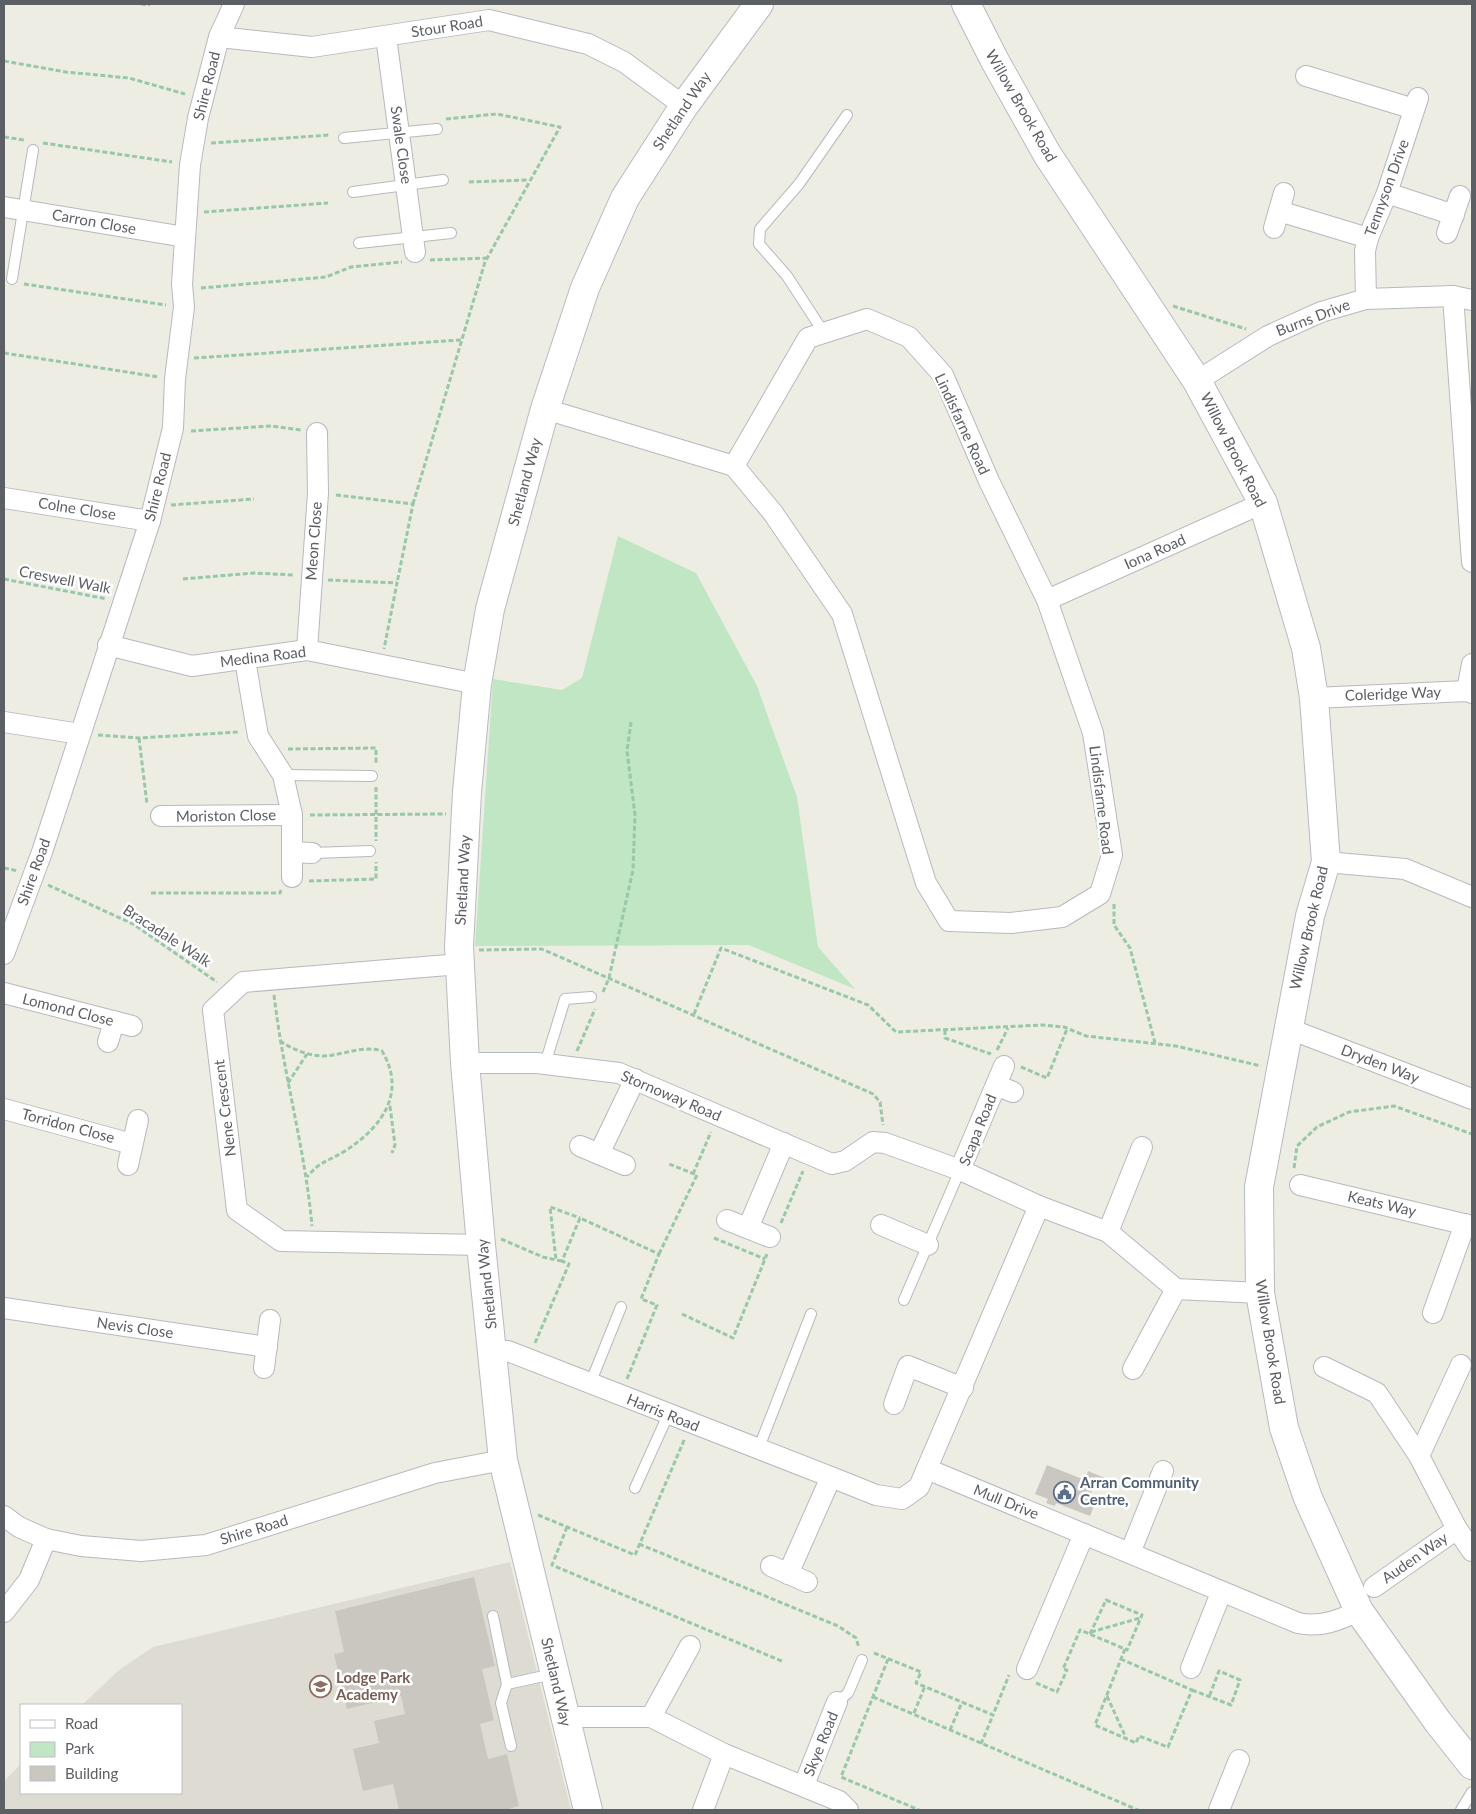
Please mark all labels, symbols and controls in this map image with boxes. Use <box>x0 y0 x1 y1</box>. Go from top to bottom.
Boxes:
street label: Stour Road <box>410 11 484 41</box>
street label: Willow Brook Road <box>982 46 1061 165</box>
street label: Shire Road <box>189 50 223 122</box>
street label: Shetland Way <box>648 68 714 153</box>
street label: Swale Close <box>388 105 416 185</box>
street label: Tennyson Drive <box>1360 137 1412 239</box>
street label: Carron Close <box>51 205 138 237</box>
street label: Burns Drive <box>1273 295 1352 339</box>
street label: Lindisfarne Road <box>932 370 994 477</box>
street label: Willow Brook Road <box>1197 389 1271 510</box>
street label: Shetland Way <box>504 435 545 528</box>
street label: Shire Road <box>140 451 174 523</box>
street label: Colne Close <box>37 493 117 523</box>
street label: Meon Close <box>301 501 325 581</box>
street label: Iona Road <box>1121 530 1188 573</box>
street label: Creswell Walk <box>18 561 113 597</box>
street label: Medina Road <box>219 642 307 670</box>
street label: Coleridge Way <box>1345 682 1442 704</box>
street label: Lindisfarne Road <box>1086 744 1118 855</box>
street label: Moriston Close <box>176 805 276 825</box>
street label: Shetland Way <box>451 834 473 926</box>
street label: Shire Road <box>13 836 54 908</box>
street label: Willow Brook Road <box>1285 864 1331 991</box>
street label: Bracadale Walk <box>120 900 215 970</box>
street label: Lomond Close <box>21 989 116 1029</box>
street label: Dryden Way <box>1339 1040 1422 1086</box>
street label: Nene Crescent <box>209 1058 239 1158</box>
street label: Stornoway Road <box>618 1066 724 1124</box>
street label: Scapa Road <box>955 1091 1000 1168</box>
street label: Torridon Close <box>20 1104 117 1146</box>
street label: Keats Way <box>1346 1186 1419 1220</box>
street label: Shetland Way <box>472 1238 500 1330</box>
street label: Willow Brook Road <box>1252 1278 1290 1406</box>
street label: Nevis Close <box>96 1313 175 1341</box>
street label: Harris Road <box>624 1389 702 1435</box>
place label: Arran Community Centre, <box>1079 1473 1199 1508</box>
street label: Mull Drive <box>971 1480 1042 1522</box>
public building icon: Arran Community Centre, <box>1052 1480 1076 1504</box>
street label: Shire Road <box>218 1510 290 1548</box>
street label: Auden Way <box>1378 1528 1451 1586</box>
street label: Shetland Way <box>538 1636 576 1728</box>
place label: Lodge Park Academy <box>335 1668 411 1703</box>
school or university icon: Lodge Park Academy <box>308 1675 332 1699</box>
legend <box>20 1704 182 1794</box>
street label: Skye Road <box>799 1709 841 1779</box>
text: Road <box>65 1714 98 1732</box>
text: Park <box>65 1739 95 1757</box>
text: Building <box>65 1764 118 1782</box>

